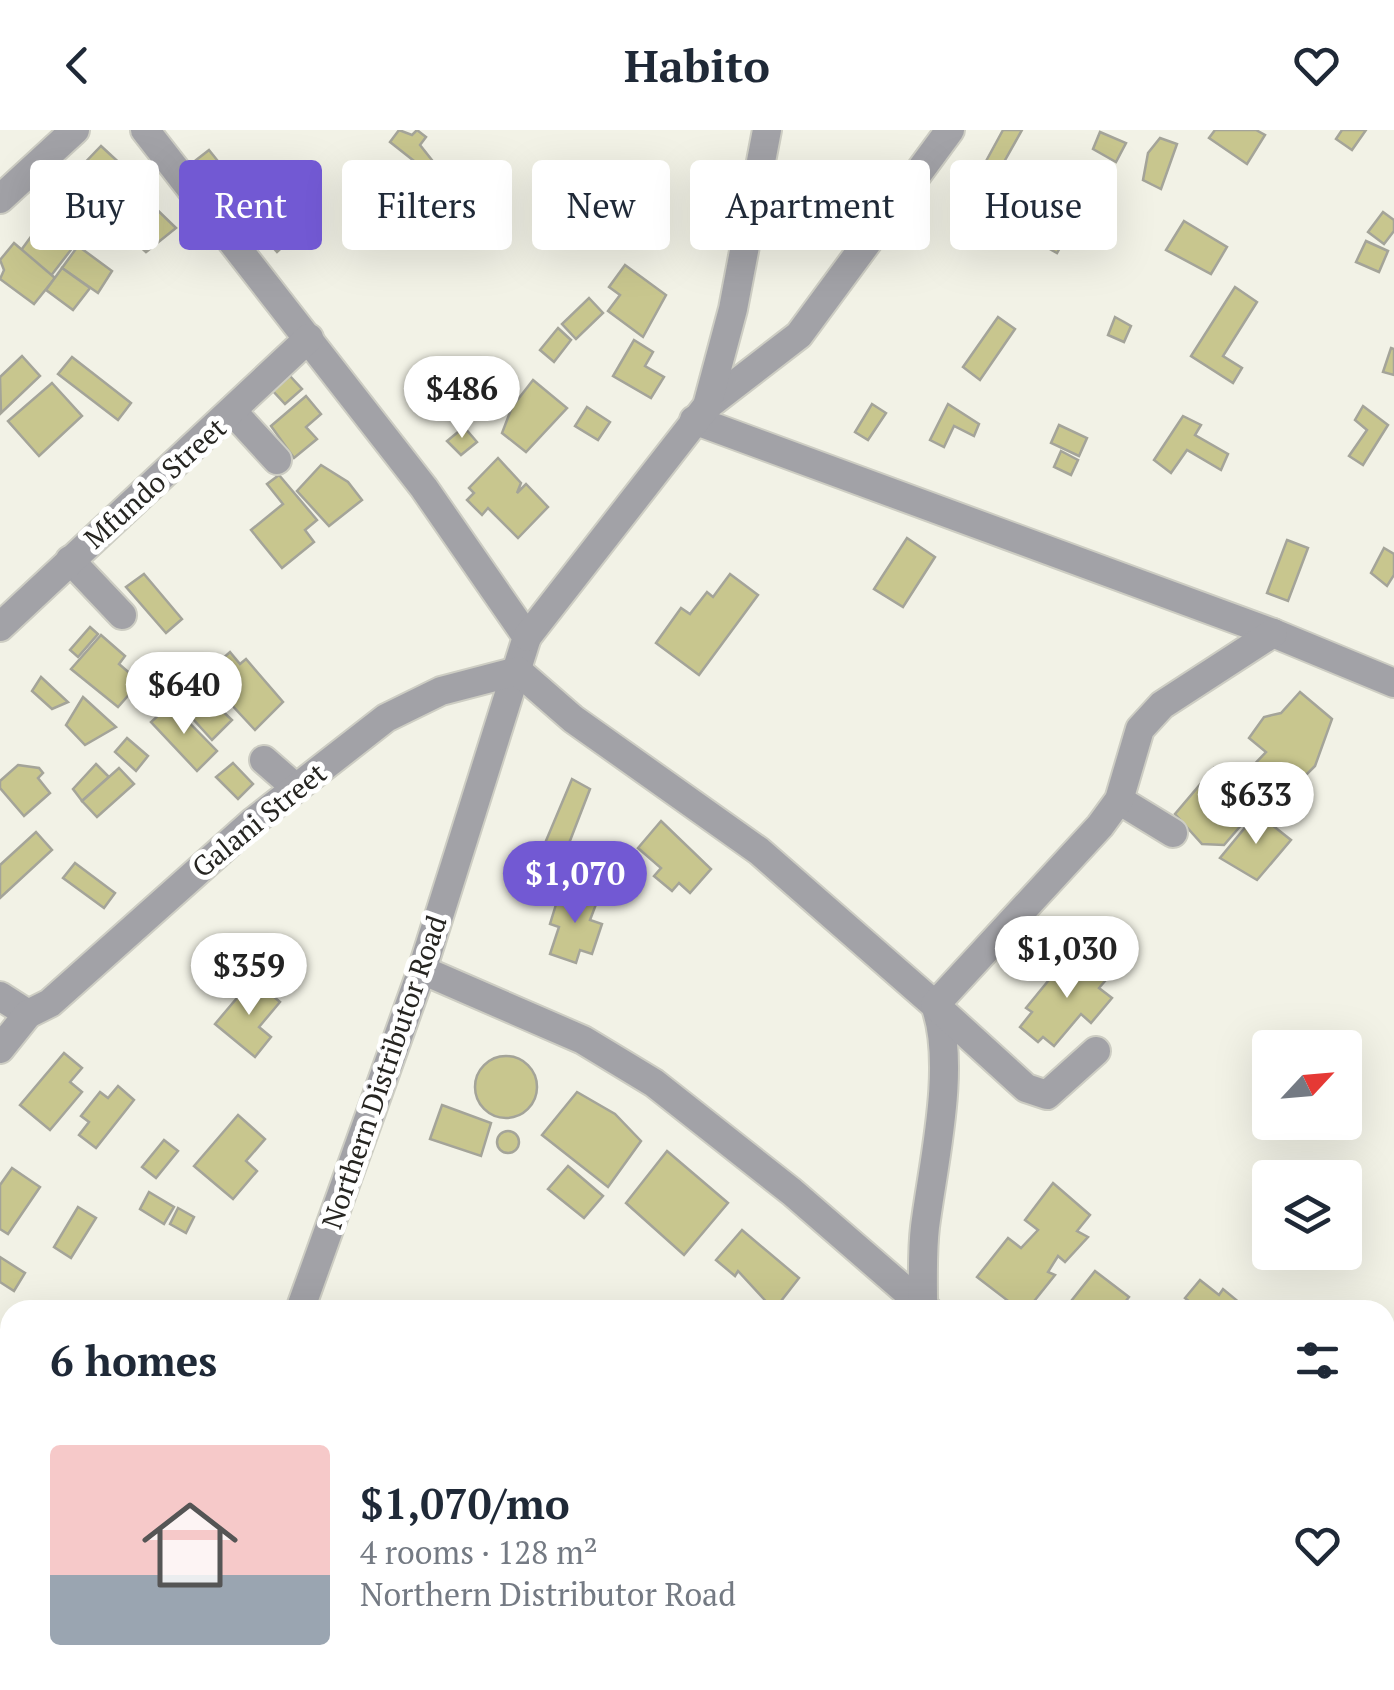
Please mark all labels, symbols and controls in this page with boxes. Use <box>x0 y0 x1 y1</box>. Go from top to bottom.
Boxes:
text: Habito <box>624 35 770 95</box>
icon: back <box>50 38 105 93</box>
icon: heart <box>1289 38 1344 93</box>
chip: Buy <box>30 160 159 250</box>
chip: Rent <box>179 160 322 250</box>
chip: Filters <box>342 160 512 250</box>
chip: New <box>532 160 670 250</box>
chip: Apartment <box>690 160 930 250</box>
chip: House <box>950 160 1117 250</box>
pin: $486 <box>403 356 521 441</box>
text: $486 <box>426 367 498 409</box>
street label: Mfundo Street <box>76 409 234 556</box>
pin: $640 <box>125 652 243 737</box>
text: $640 <box>148 663 220 705</box>
street label: Galani Street <box>184 754 334 885</box>
pin: $633 <box>1197 762 1315 847</box>
text: $633 <box>1220 773 1292 815</box>
pin: $1,070 <box>494 841 656 926</box>
text: $1,070 <box>525 852 625 894</box>
street label: Northern Distributor Road <box>312 910 455 1233</box>
pin: $1,030 <box>986 916 1148 1001</box>
text: $1,030 <box>1017 927 1117 969</box>
pin: $359 <box>190 933 308 1018</box>
text: $359 <box>213 944 285 986</box>
north arrow <box>1252 1030 1362 1140</box>
map controls <box>1252 1030 1362 1270</box>
button: layers <box>1252 1160 1362 1270</box>
text: 6 homes <box>50 1332 217 1388</box>
icon: filters <box>1290 1333 1345 1388</box>
text: $1,070/mo <box>360 1475 570 1531</box>
icon: home <box>130 1485 250 1605</box>
icon: heart <box>1290 1518 1345 1573</box>
text: 4 rooms · 128 m² <box>360 1531 598 1573</box>
text: Northern Distributor Road <box>360 1573 736 1615</box>

